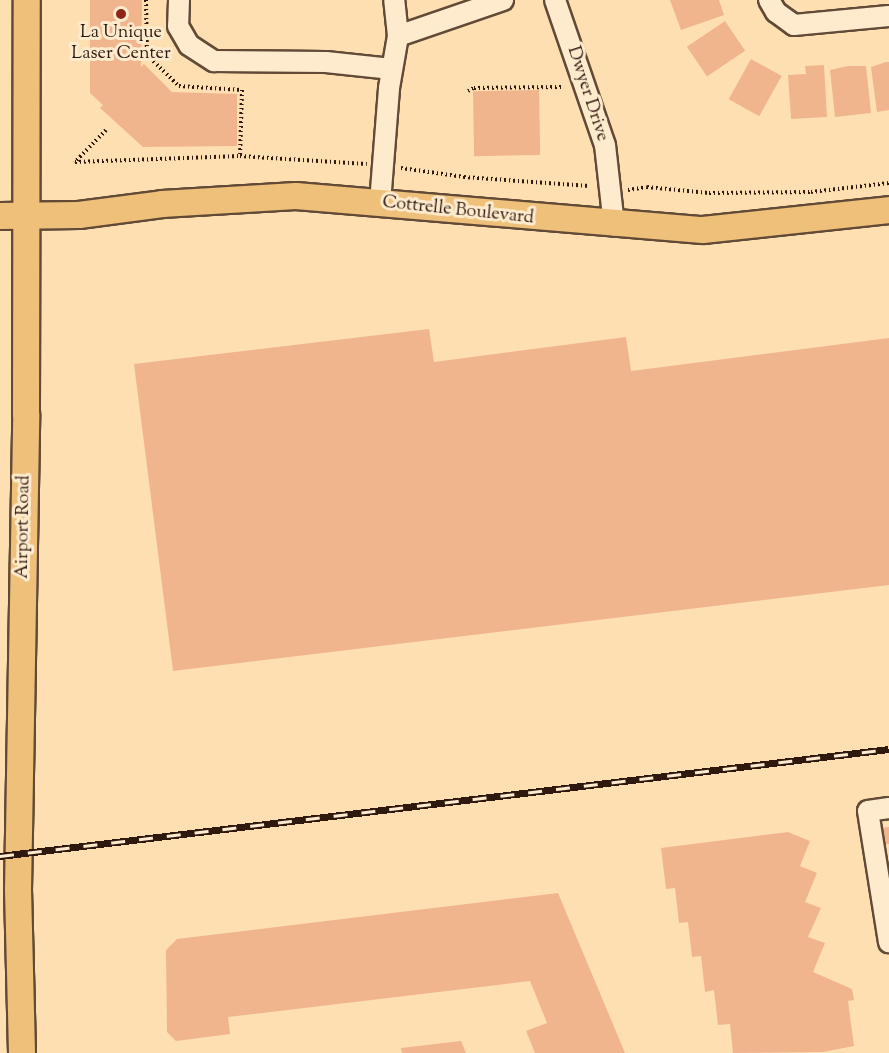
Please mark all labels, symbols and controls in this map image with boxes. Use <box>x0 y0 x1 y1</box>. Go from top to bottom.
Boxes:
marker: La Unique Laser Center <box>114 7 128 21</box>
place label: La Unique Laser Center <box>71 23 171 66</box>
street label: Dwyer Drive <box>561 44 613 144</box>
street label: Cottrelle Boulevard <box>381 192 535 230</box>
street label: Airport Road <box>12 475 36 579</box>

